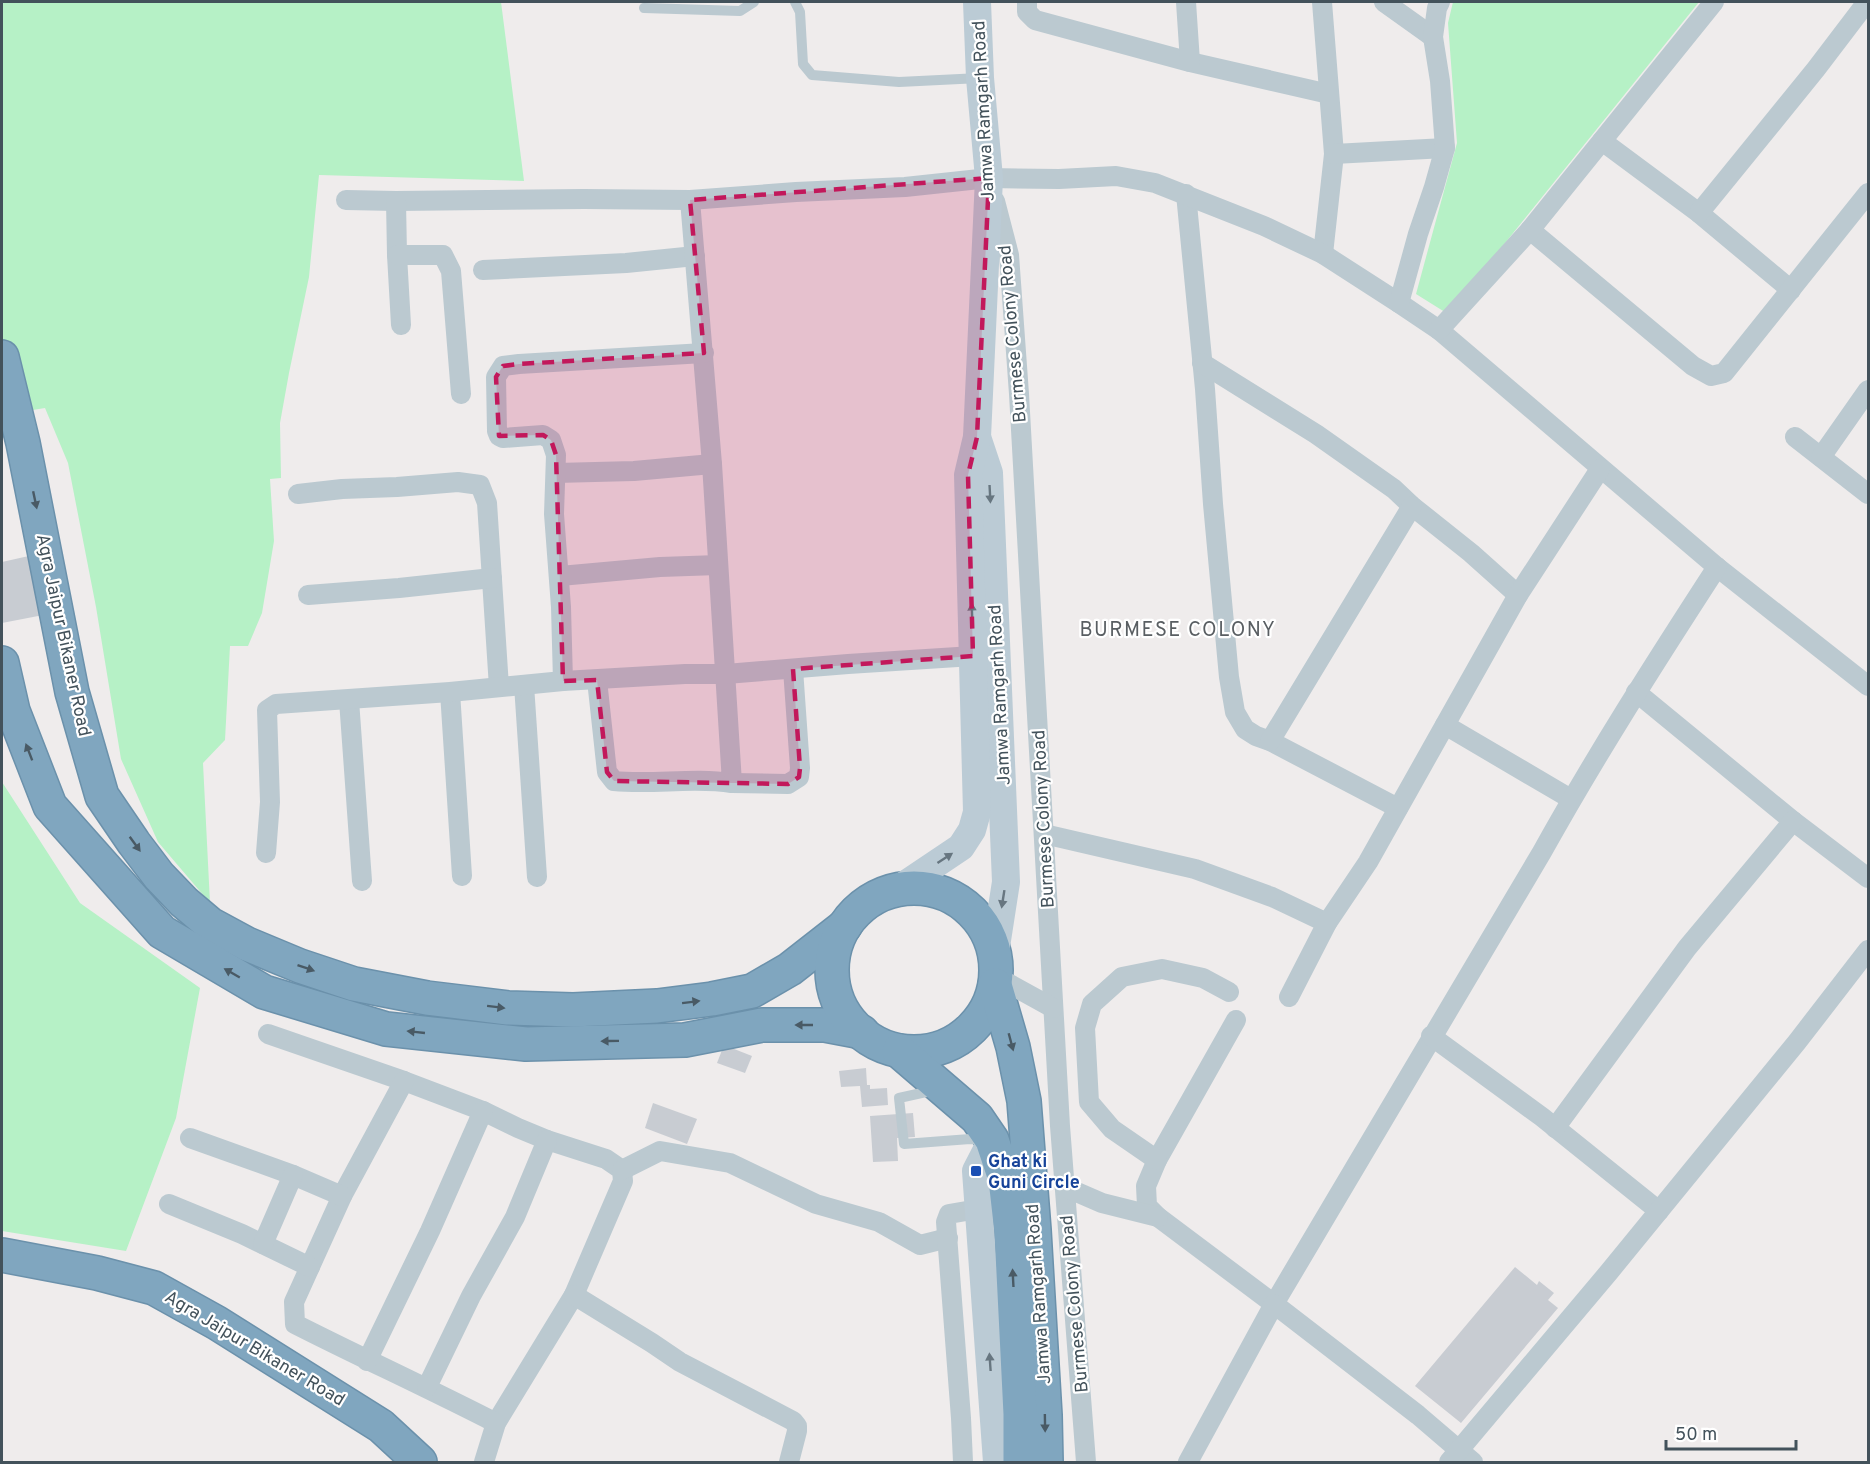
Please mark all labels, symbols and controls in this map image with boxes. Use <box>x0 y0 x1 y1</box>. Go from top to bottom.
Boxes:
street label: Jamwa Ramgarh Road <box>968 20 1001 202</box>
street label: Burmese Colony Road <box>994 244 1033 424</box>
one-way arrow <box>985 484 994 503</box>
one-way arrow <box>31 491 40 510</box>
street label: Agra Jaipur Bikaner Road <box>30 532 95 739</box>
one-way arrow <box>967 603 977 622</box>
street label: Jamwa Ramgarh Road <box>984 604 1017 786</box>
district label: BURMESE COLONY <box>1080 618 1276 644</box>
street label: Burmese Colony Road <box>1028 729 1061 908</box>
one-way arrow <box>24 743 33 761</box>
one-way arrow <box>128 837 140 852</box>
one-way arrow <box>937 852 954 863</box>
one-way arrow <box>999 889 1008 908</box>
one-way arrow <box>297 964 315 974</box>
one-way arrow <box>223 968 240 978</box>
one-way arrow <box>681 997 700 1007</box>
one-way arrow <box>487 1002 506 1012</box>
one-way arrow <box>794 1020 813 1030</box>
one-way arrow <box>406 1027 425 1037</box>
one-way arrow <box>1007 1032 1017 1051</box>
one-way arrow <box>601 1037 620 1046</box>
place label: Ghat ki Guni Circle <box>988 1151 1080 1195</box>
marker: Ghat ki Guni Circle <box>969 1164 983 1178</box>
street label: Jamwa Ramgarh Road <box>1022 1203 1057 1385</box>
street label: Burmese Colony Road <box>1056 1214 1095 1394</box>
one-way arrow <box>1009 1269 1018 1288</box>
street label: Agra Jaipur Bikaner Road <box>160 1286 349 1412</box>
one-way arrow <box>985 1353 995 1372</box>
scale bar <box>1666 1413 1796 1451</box>
one-way arrow <box>1040 1414 1050 1433</box>
text: 50 m <box>1675 1424 1717 1447</box>

